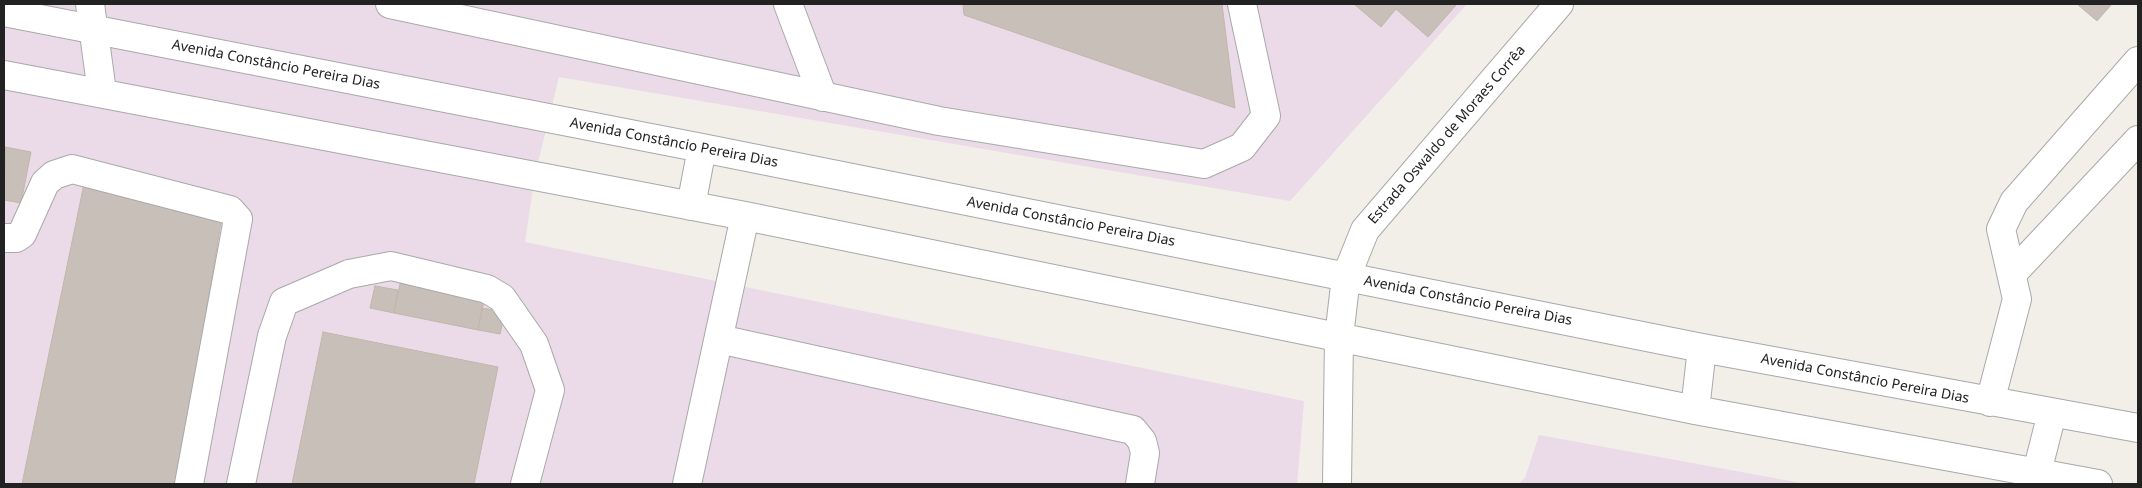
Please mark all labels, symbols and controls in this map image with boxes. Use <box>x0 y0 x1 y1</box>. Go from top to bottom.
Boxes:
street label: Avenida Constâncio Pereira Dias <box>170 37 382 93</box>
street label: Estrada Oswaldo de Moraes Corrêa <box>1365 42 1529 228</box>
street label: Avenida Constâncio Pereira Dias <box>568 115 780 171</box>
street label: Avenida Constâncio Pereira Dias <box>965 194 1177 250</box>
street label: Avenida Constâncio Pereira Dias <box>1362 273 1574 329</box>
street label: Avenida Constâncio Pereira Dias <box>1759 351 1971 407</box>

